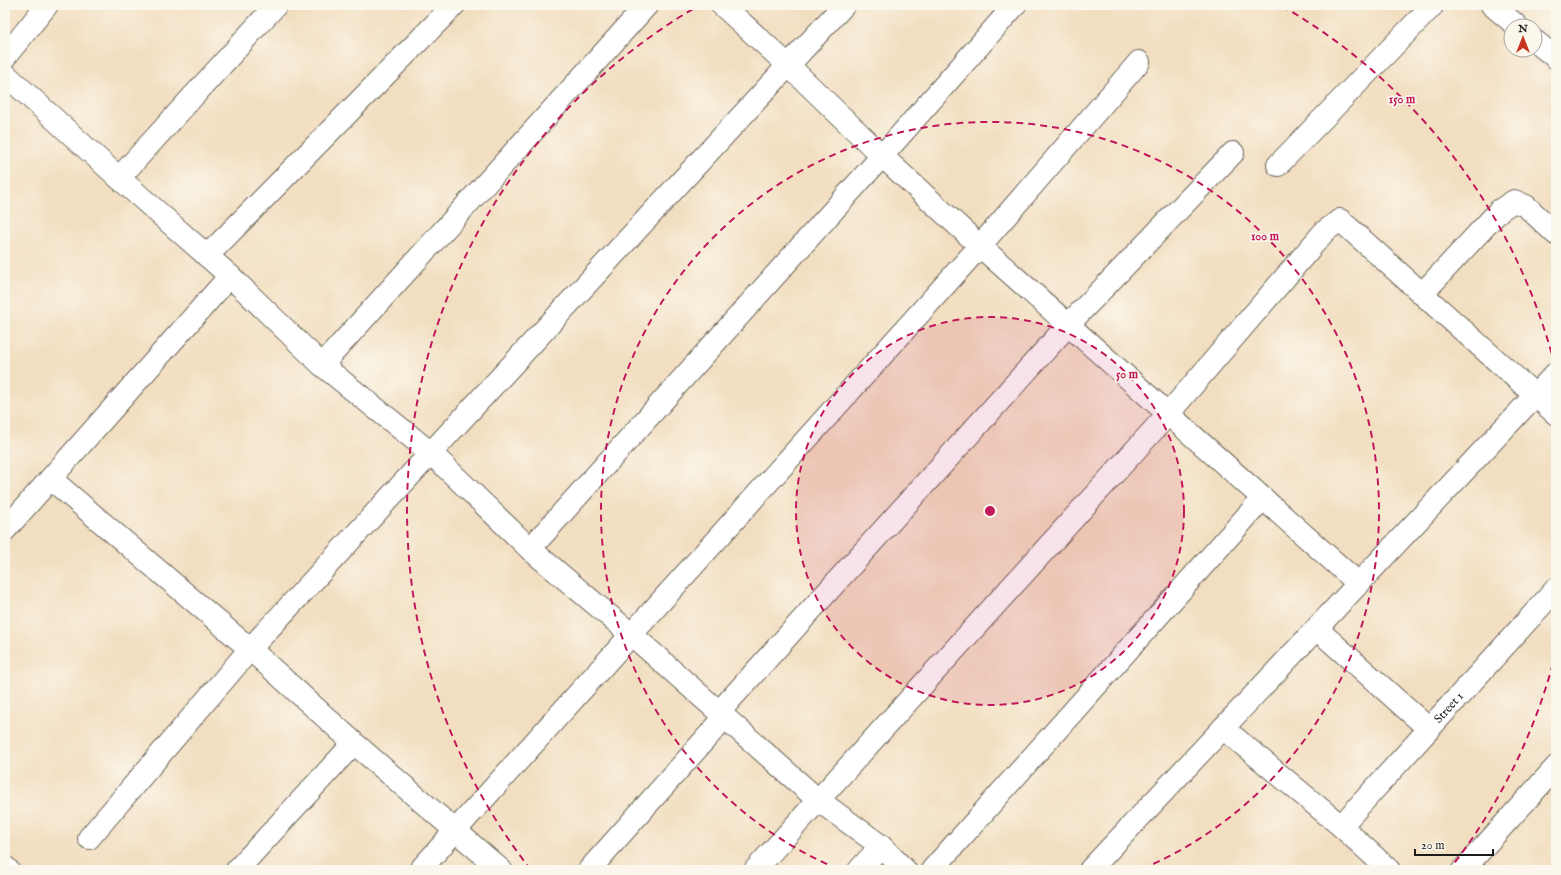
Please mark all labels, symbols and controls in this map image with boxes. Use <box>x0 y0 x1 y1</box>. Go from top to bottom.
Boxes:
north arrow <box>1503 18 1543 58</box>
text: N <box>1517 22 1528 36</box>
text: 150 m <box>1389 92 1416 107</box>
text: 100 m <box>1251 229 1280 244</box>
text: 50 m <box>1116 367 1139 382</box>
centre of rings <box>983 504 997 518</box>
street label: Street 1 <box>1431 689 1466 726</box>
scale bar <box>1415 831 1493 857</box>
text: 20 m <box>1421 838 1444 853</box>

